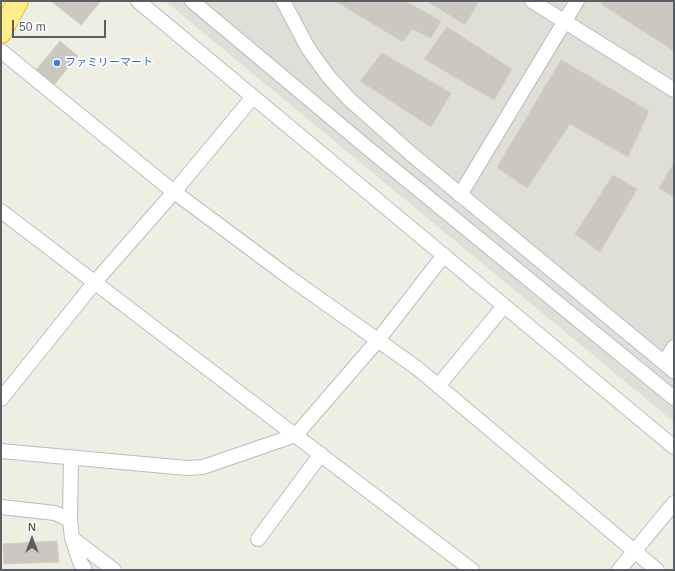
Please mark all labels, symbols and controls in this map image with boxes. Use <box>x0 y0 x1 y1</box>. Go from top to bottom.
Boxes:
scale bar <box>14 12 108 38</box>
text: 50 m <box>19 20 46 34</box>
place label: ファミリーマート <box>65 56 153 70</box>
marker: ファミリーマート <box>52 58 62 68</box>
north arrow <box>12 519 52 559</box>
text: N <box>28 521 36 533</box>

